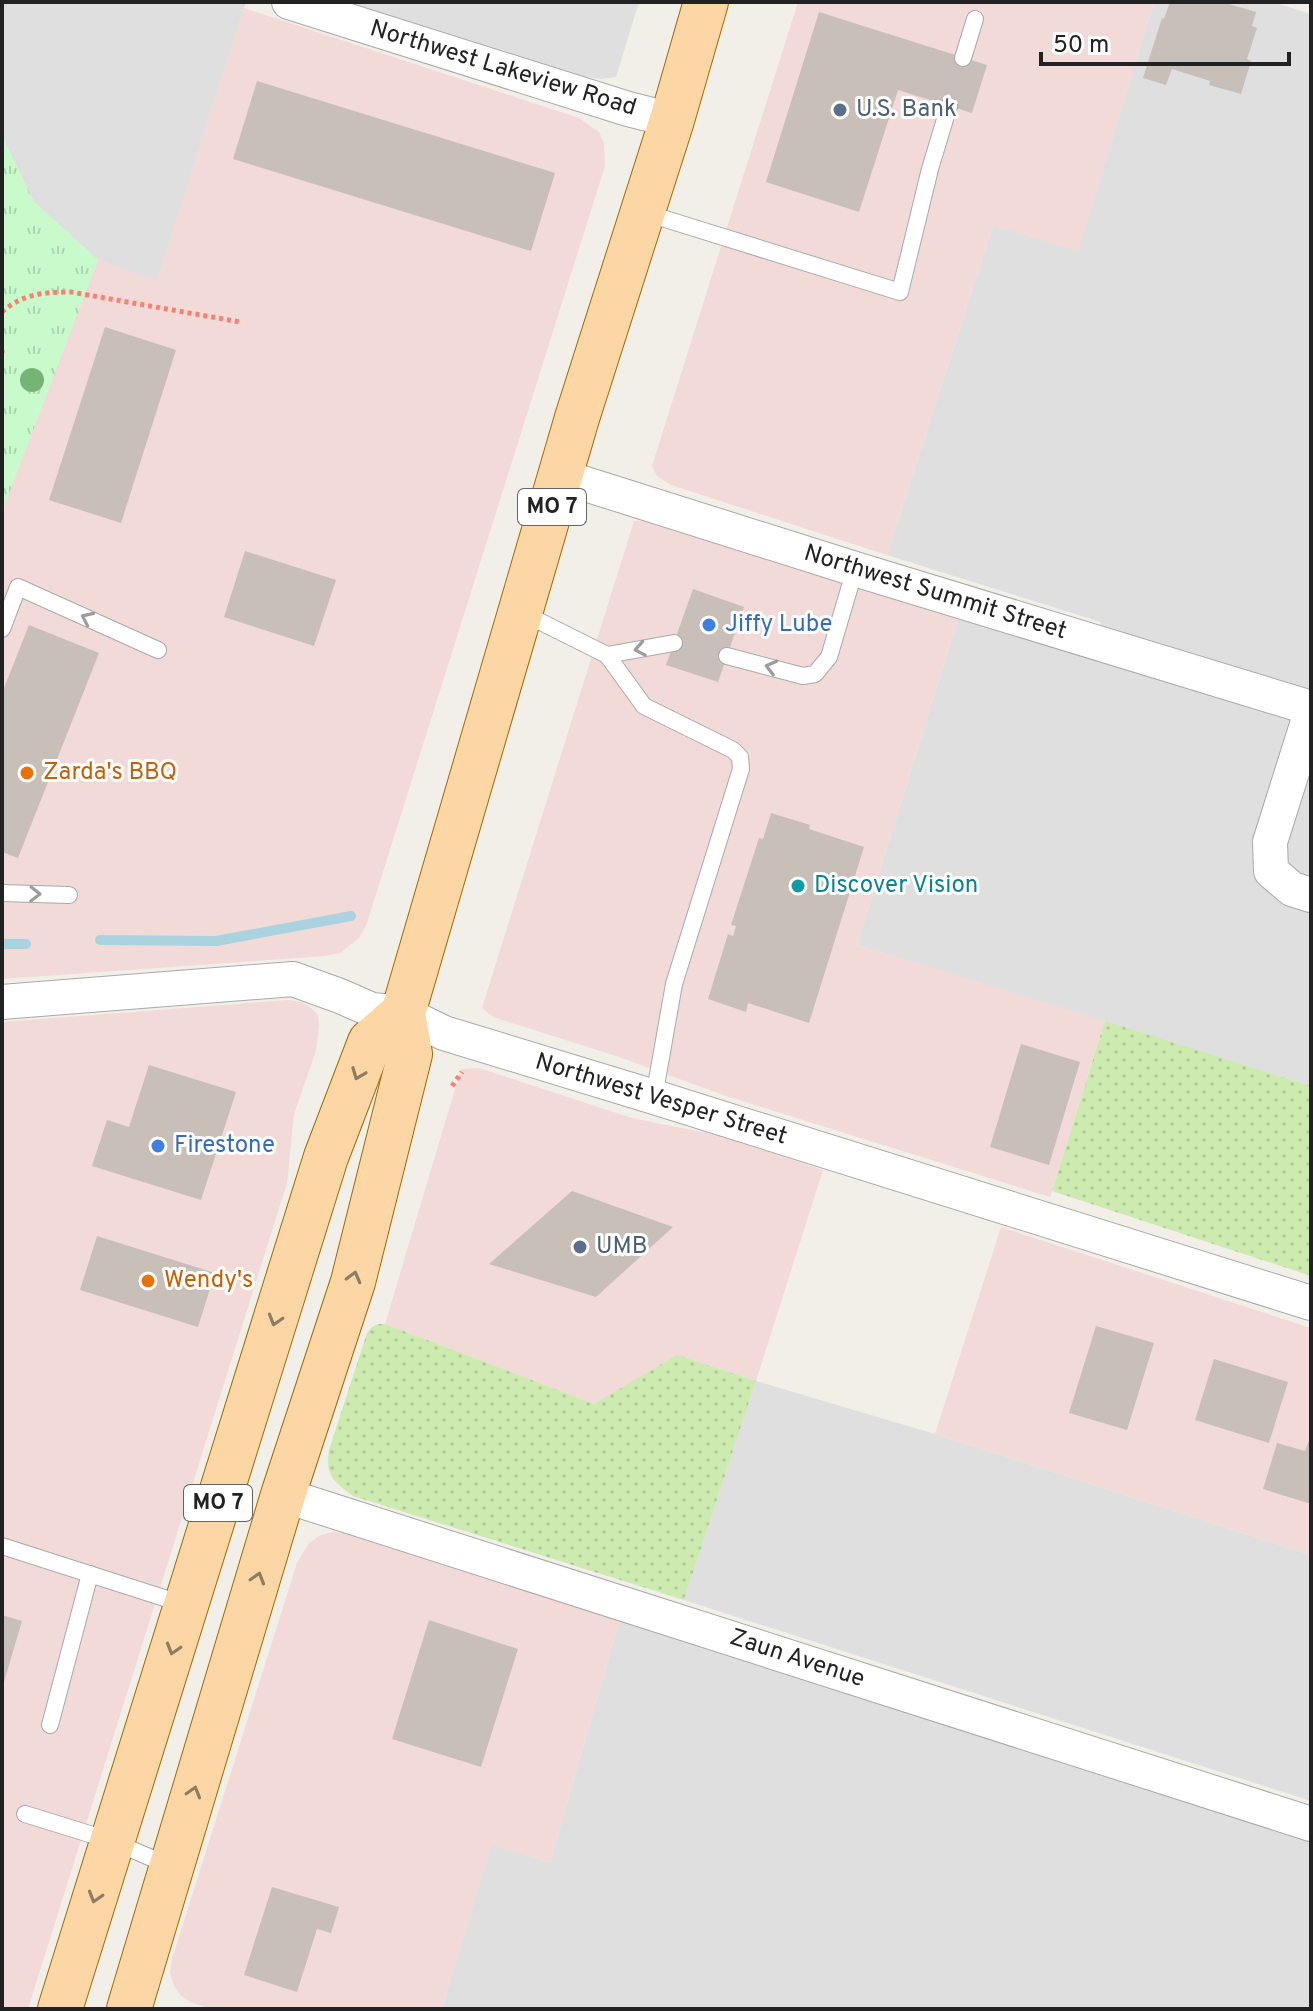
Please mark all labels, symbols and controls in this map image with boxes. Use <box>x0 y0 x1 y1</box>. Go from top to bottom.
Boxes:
street label: Northwest Lakeview Road <box>366 14 640 124</box>
scale bar <box>1041 16 1289 66</box>
text: 50 m <box>1053 31 1109 61</box>
place label: U.S. Bank <box>856 95 957 125</box>
marker: U.S. Bank <box>831 101 849 119</box>
road number: MO 7 <box>518 489 586 525</box>
street label: Northwest Summit Street <box>800 539 1070 647</box>
place label: Jiffy Lube <box>725 610 832 640</box>
one-way arrow <box>80 612 95 628</box>
marker: Jiffy Lube <box>700 616 718 634</box>
one-way arrow <box>634 639 647 656</box>
one-way arrow <box>764 660 778 677</box>
place label: Zarda's BBQ <box>43 758 177 788</box>
marker: Zarda's BBQ <box>18 764 36 782</box>
place label: Discover Vision <box>814 871 978 901</box>
marker: Discover Vision <box>789 877 807 895</box>
one-way arrow <box>29 885 42 903</box>
street label: Northwest Vesper Street <box>531 1047 791 1153</box>
one-way arrow <box>351 1066 368 1080</box>
place label: Firestone <box>174 1131 275 1161</box>
marker: Firestone <box>149 1137 167 1155</box>
place label: UMB <box>596 1232 647 1262</box>
marker: UMB <box>571 1238 589 1256</box>
place label: Wendy's <box>164 1266 253 1296</box>
one-way arrow <box>345 1270 361 1284</box>
marker: Wendy's <box>139 1272 157 1290</box>
one-way arrow <box>269 1313 285 1327</box>
road number: MO 7 <box>184 1485 252 1521</box>
one-way arrow <box>249 1571 265 1585</box>
street label: Zaun Avenue <box>726 1623 868 1695</box>
one-way arrow <box>166 1641 182 1655</box>
one-way arrow <box>185 1786 201 1800</box>
one-way arrow <box>88 1889 104 1903</box>

